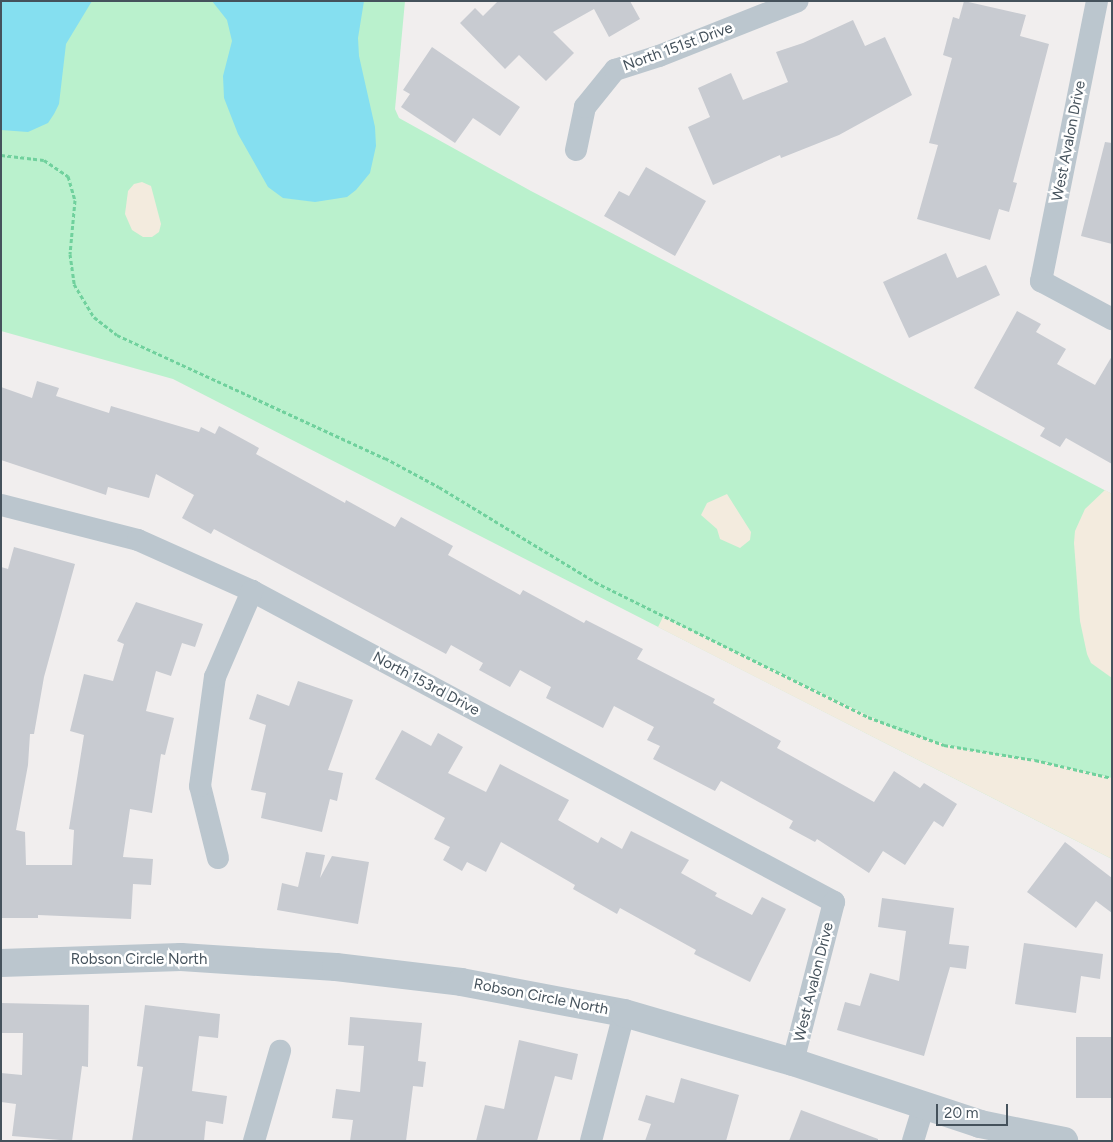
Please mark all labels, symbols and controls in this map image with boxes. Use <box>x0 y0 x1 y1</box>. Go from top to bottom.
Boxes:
street label: North 151st Drive <box>621 19 735 75</box>
street label: West Avalon Drive <box>1048 79 1090 203</box>
street label: North 153rd Drive <box>370 648 482 720</box>
street label: West Avalon Drive <box>790 920 838 1044</box>
street label: Robson Circle North <box>71 951 207 969</box>
street label: Robson Circle North <box>472 975 610 1019</box>
scale bar <box>938 1094 1010 1126</box>
text: 20 m <box>944 1104 978 1122</box>

